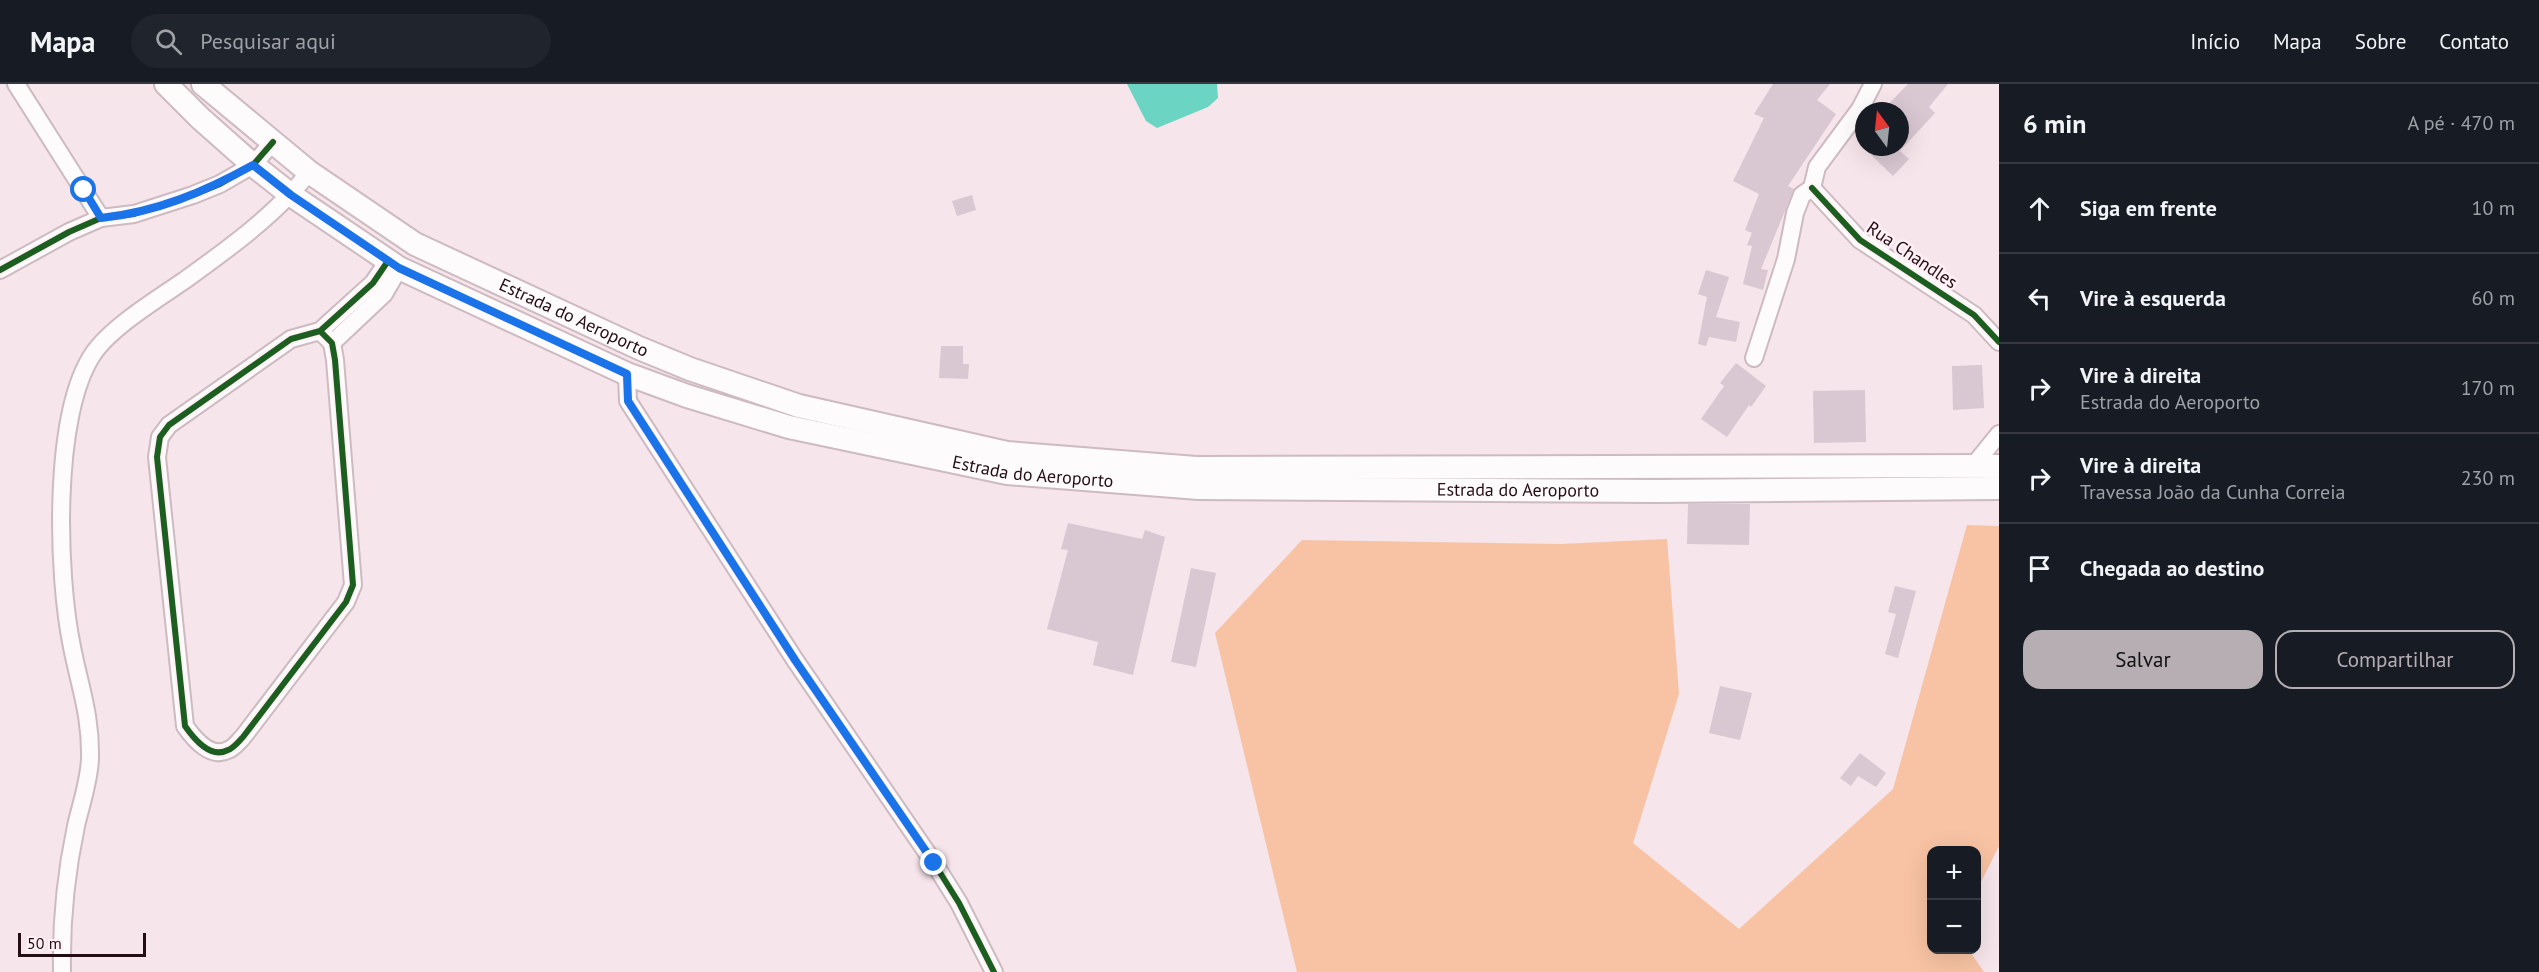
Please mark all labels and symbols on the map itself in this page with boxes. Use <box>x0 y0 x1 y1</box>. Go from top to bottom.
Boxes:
north arrow <box>1855 102 1909 156</box>
route start <box>70 176 96 202</box>
street label: Rua Chandles <box>1863 216 1962 293</box>
street label: Estrada do Aeroporto <box>496 273 652 362</box>
street label: Estrada do Aeroporto <box>950 450 1114 492</box>
street label: Estrada do Aeroporto <box>1437 478 1599 502</box>
route end <box>920 849 946 875</box>
scale bar <box>18 930 146 958</box>

